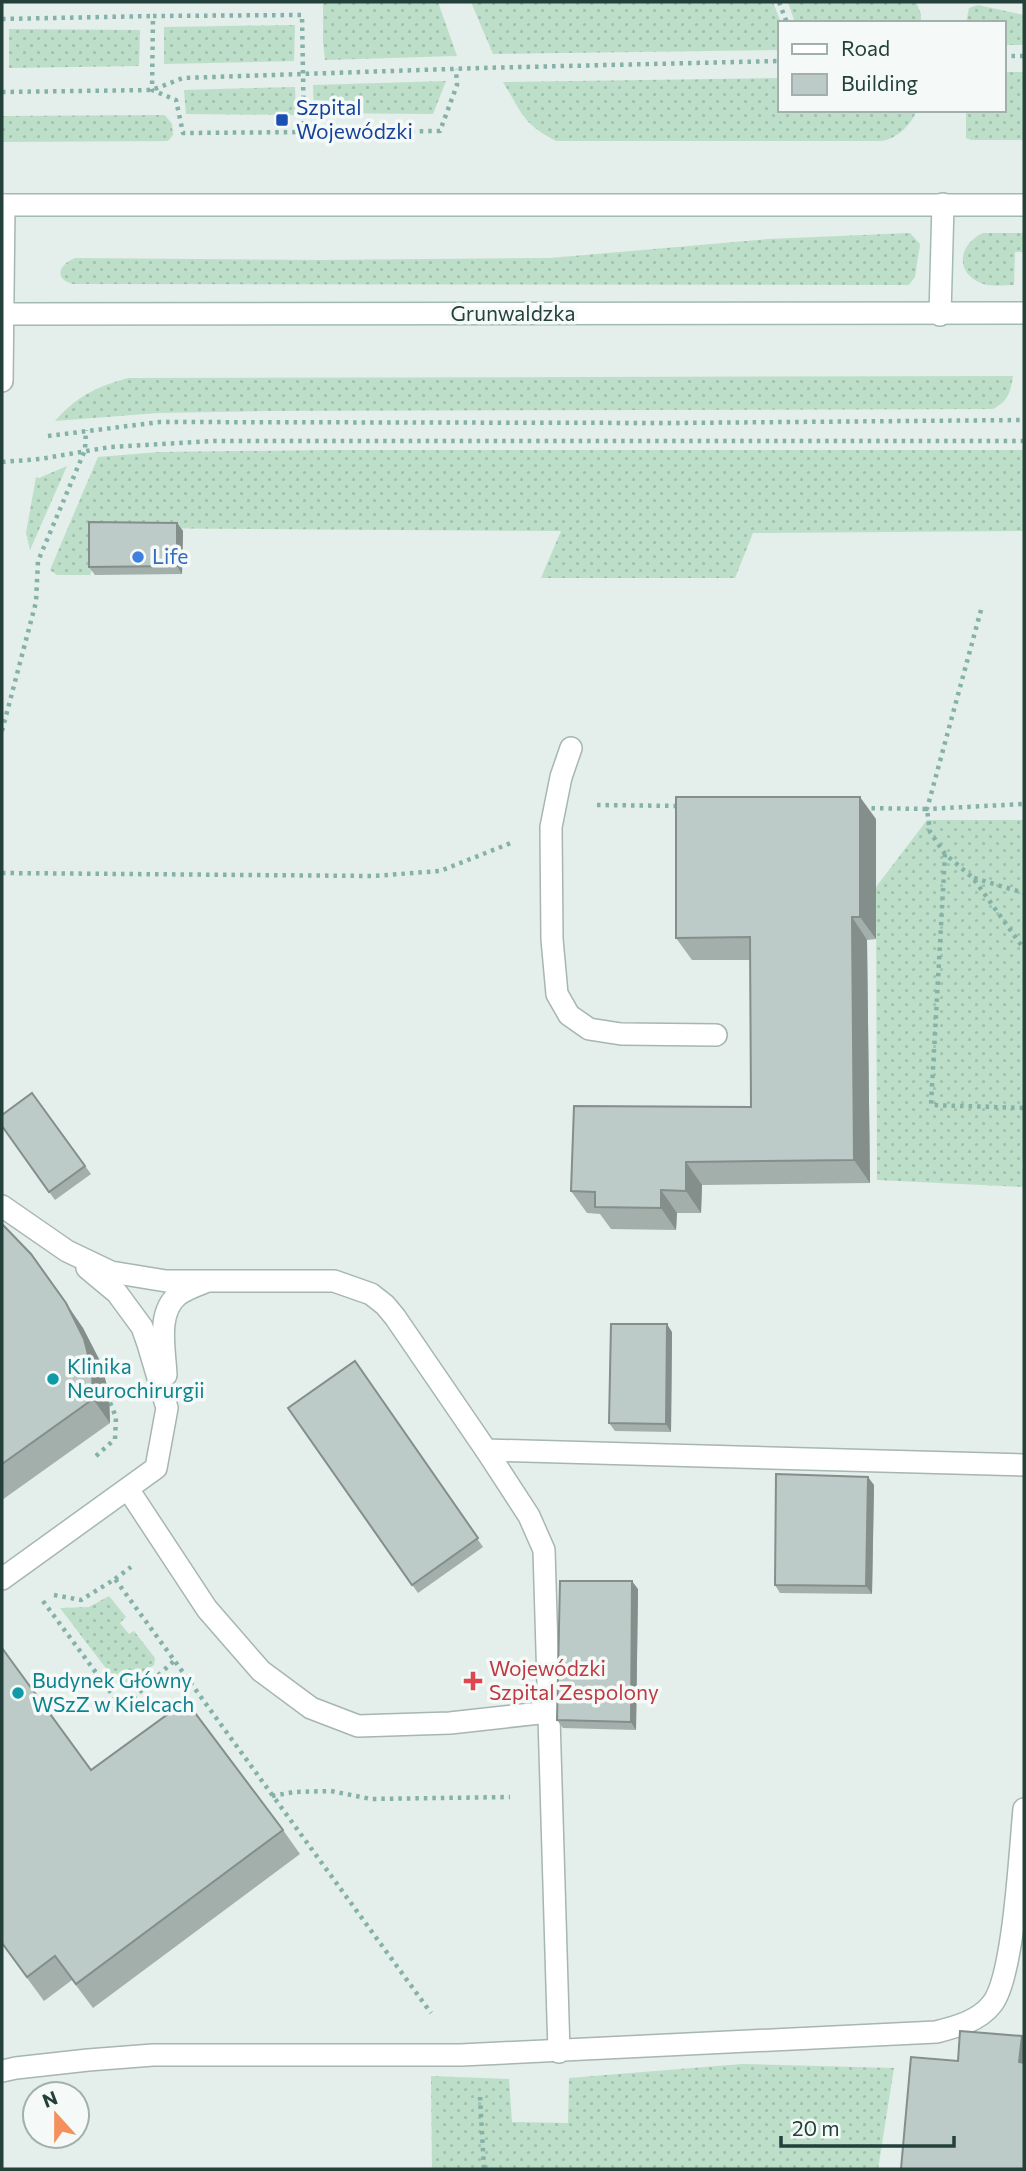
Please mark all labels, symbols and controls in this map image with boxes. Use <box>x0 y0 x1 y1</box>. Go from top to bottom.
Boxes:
legend <box>778 21 1005 112</box>
text: Road <box>841 35 890 60</box>
text: Building <box>841 70 918 95</box>
place label: Szpital Wojewódzki <box>296 94 413 143</box>
marker: Szpital Wojewódzki <box>274 112 290 128</box>
street label: Grunwaldzka <box>450 300 576 325</box>
place label: Life <box>152 543 188 568</box>
marker: Life <box>130 549 146 565</box>
place label: Klinika Neurochirurgii <box>67 1353 205 1402</box>
marker: Klinika Neurochirurgii <box>45 1371 61 1387</box>
place label: Wojewódzki Szpital Zespolony <box>489 1655 659 1704</box>
place label: Budynek Główny WSzZ w Kielcach <box>32 1667 194 1716</box>
marker: Wojewódzki Szpital Zespolony <box>463 1671 483 1691</box>
marker: Budynek Główny WSzZ w Kielcach <box>10 1685 26 1701</box>
north arrow <box>21 2080 91 2150</box>
text: N <box>39 2085 61 2112</box>
scale bar <box>781 2104 954 2148</box>
text: 20 m <box>792 2115 840 2140</box>

